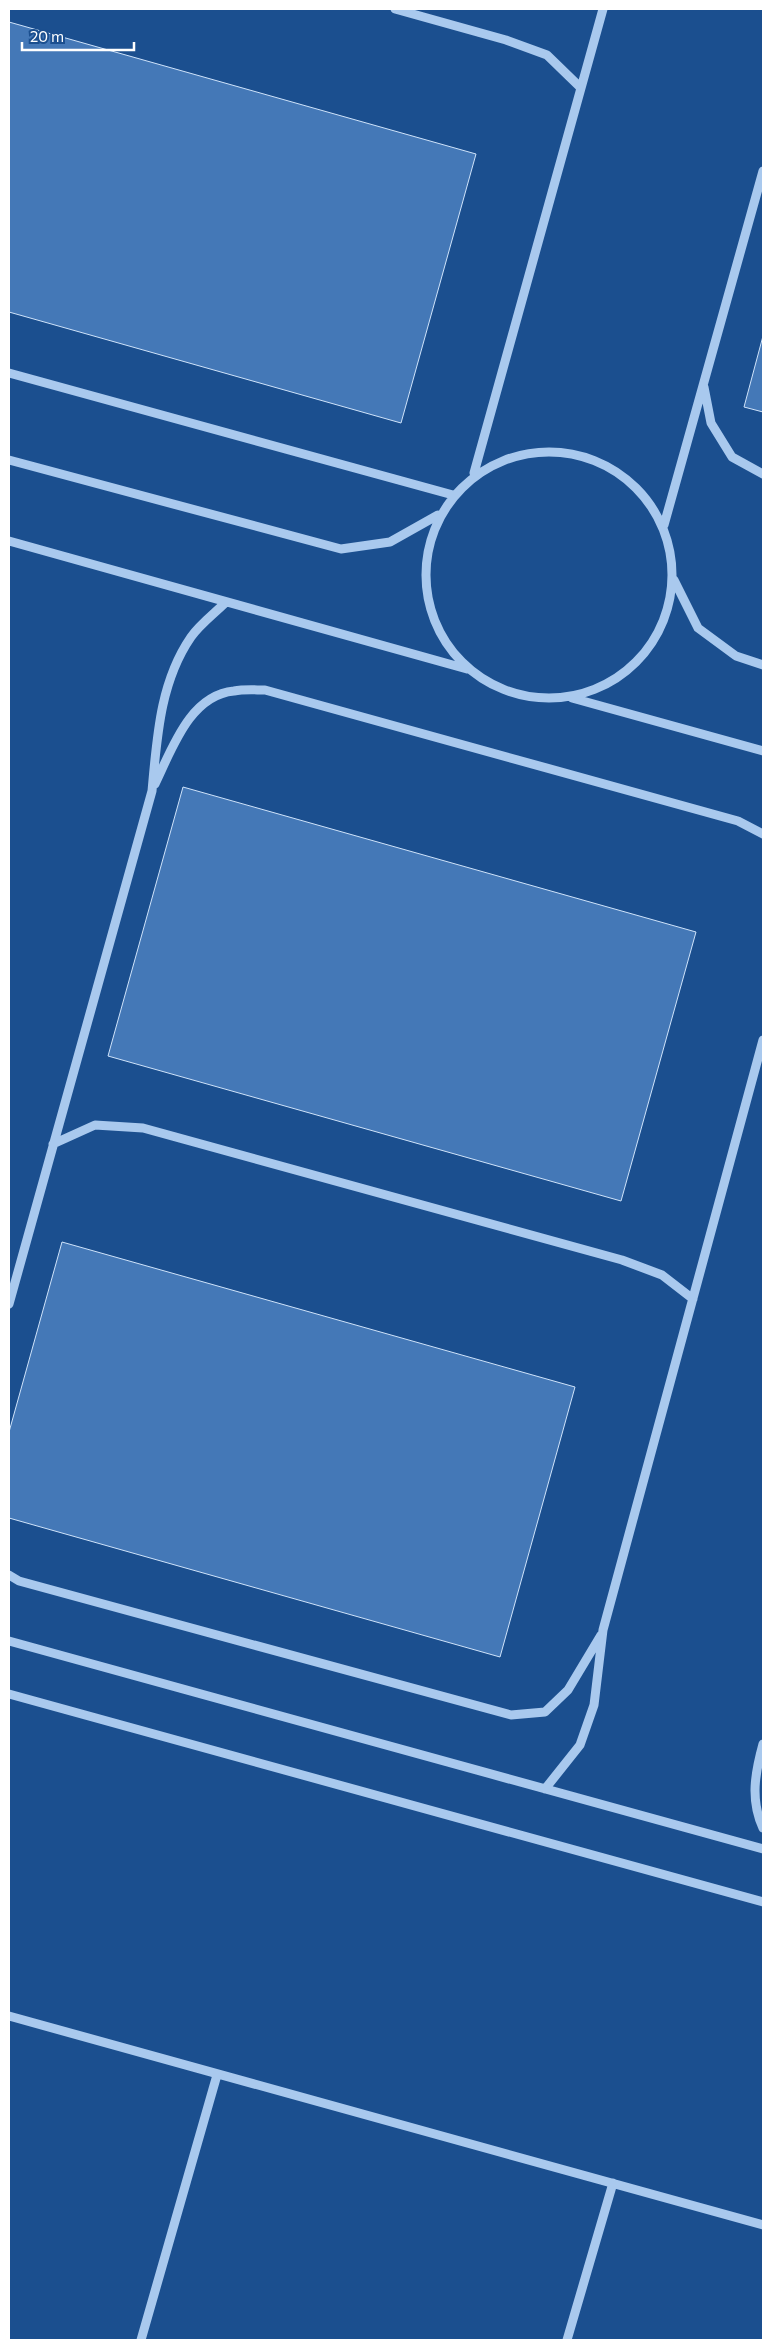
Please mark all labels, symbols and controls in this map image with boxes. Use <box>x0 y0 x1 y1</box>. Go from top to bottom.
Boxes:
scale bar <box>22 20 135 52</box>
text: 20 m <box>30 27 64 45</box>

